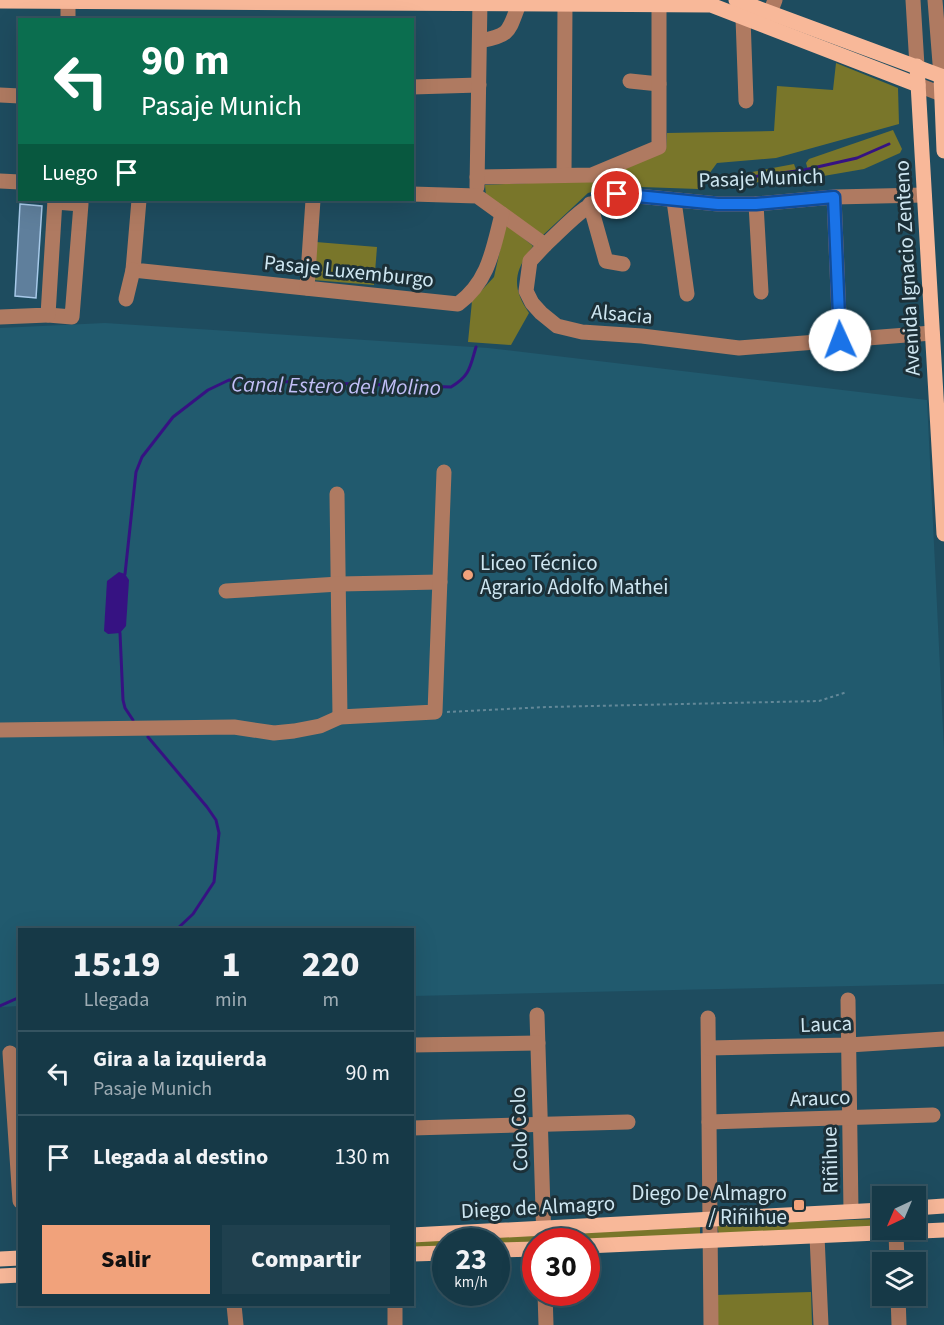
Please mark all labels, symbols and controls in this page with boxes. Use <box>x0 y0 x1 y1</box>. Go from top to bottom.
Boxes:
text: 90 m <box>141 31 230 91</box>
icon: left <box>42 42 120 120</box>
text: Pasaje Munich <box>141 87 302 126</box>
icon: arrive <box>110 156 143 189</box>
text: Luego <box>42 157 98 189</box>
street label: Avenida Ignacio Zenteno <box>886 159 928 377</box>
street label: Pasaje Munich <box>698 161 824 195</box>
pin <box>591 168 642 219</box>
icon: arrive <box>600 177 633 210</box>
street label: Pasaje Luxemburgo <box>262 247 436 295</box>
street label: Alsacia <box>590 296 654 332</box>
position arrow <box>808 308 872 372</box>
water label: Canal Estero del Molino <box>231 368 441 404</box>
place label: Liceo Técnico Agrario Adolfo Mathei <box>480 548 668 602</box>
marker: Liceo Técnico Agrario Adolfo Mathei <box>461 568 475 582</box>
text: 15:19 <box>72 939 161 990</box>
text: 1 <box>222 939 241 990</box>
text: 220 <box>302 939 360 990</box>
text: Llegada <box>84 986 149 1014</box>
text: min <box>215 986 247 1014</box>
text: m <box>322 986 339 1014</box>
street label: Lauca <box>799 1008 853 1040</box>
text: Gira a la izquierda <box>93 1043 267 1075</box>
icon: left <box>42 1057 75 1090</box>
text: 90 m <box>345 1057 390 1089</box>
text: Pasaje Munich <box>93 1075 212 1103</box>
street label: Arauco <box>789 1082 851 1114</box>
street label: Colo Colo <box>503 1086 535 1172</box>
street label: Riñihue <box>814 1126 846 1194</box>
icon: arrive <box>42 1141 75 1174</box>
text: Llegada al destino <box>93 1141 268 1173</box>
text: 130 m <box>335 1141 390 1173</box>
place label: Diego De Almagro / Riñihue <box>632 1178 787 1232</box>
north arrow <box>872 1186 926 1240</box>
map controls <box>872 1186 926 1306</box>
street label: Diego de Almagro <box>460 1188 616 1226</box>
marker: Diego De Almagro / Riñihue <box>792 1198 806 1212</box>
button: Salir <box>42 1225 210 1294</box>
button: Compartir <box>222 1225 390 1294</box>
speed limit sign: 30 <box>522 1228 600 1306</box>
text: 23 <box>455 1238 487 1281</box>
button: layers <box>872 1252 926 1306</box>
text: km/h <box>454 1272 488 1293</box>

